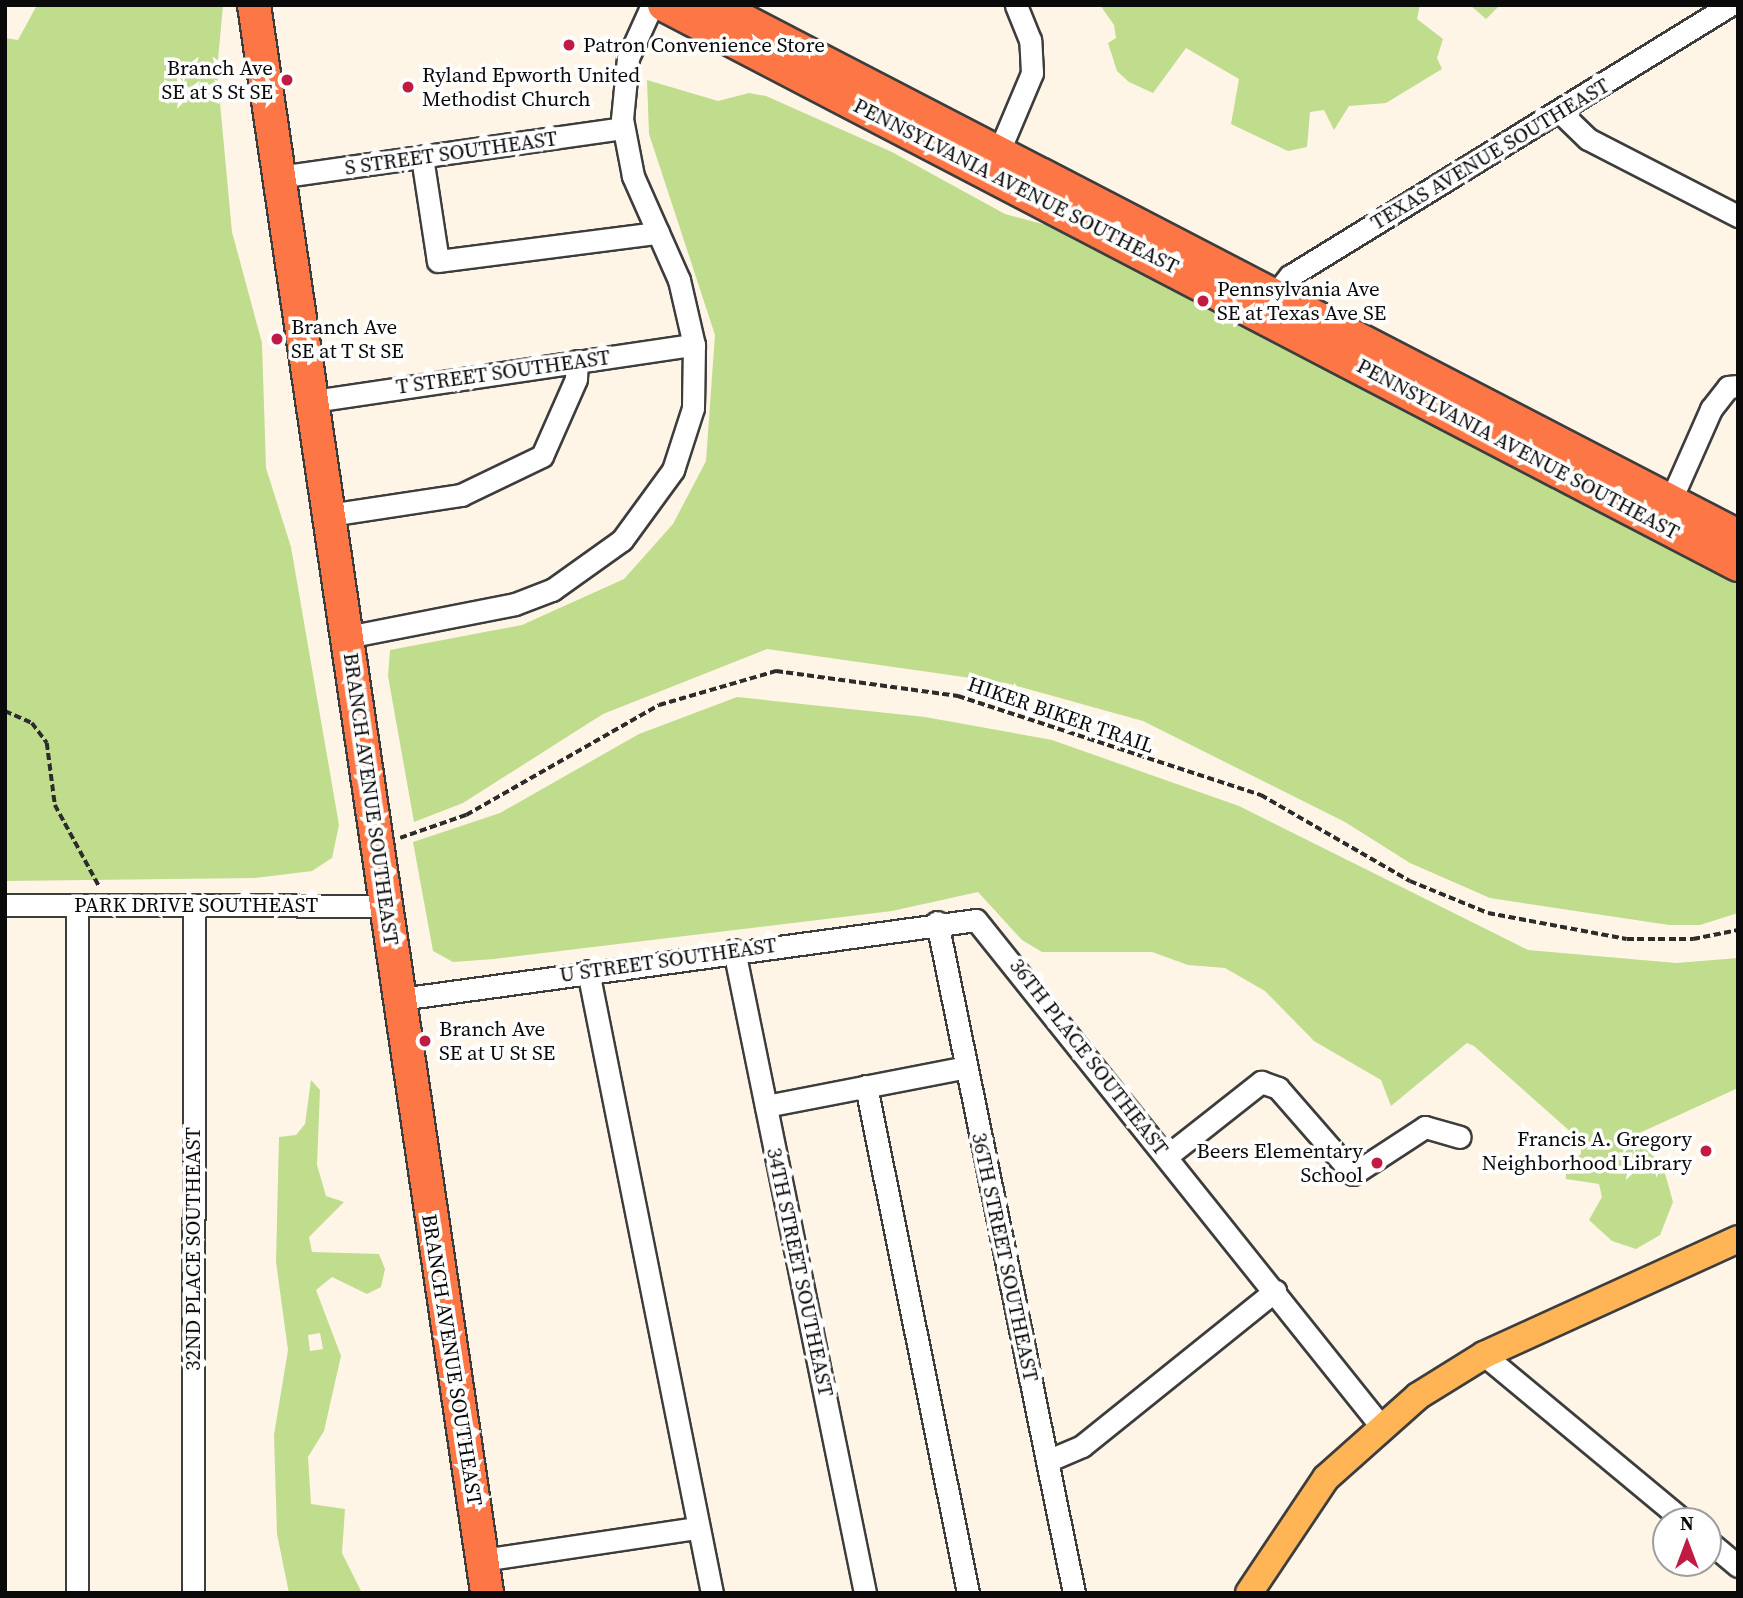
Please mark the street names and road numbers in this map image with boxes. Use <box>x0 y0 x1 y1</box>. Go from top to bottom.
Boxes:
street label: TEXAS AVENUE SOUTHEAST <box>1366 73 1614 235</box>
street label: PENNSYLVANIA AVENUE SOUTHEAST <box>849 93 1183 279</box>
street label: S STREET SOUTHEAST <box>343 126 559 180</box>
street label: T STREET SOUTHEAST <box>394 344 612 400</box>
street label: PENNSYLVANIA AVENUE SOUTHEAST <box>1353 353 1683 545</box>
street label: BRANCH AVENUE SOUTHEAST <box>338 651 404 947</box>
street label: HIKER BIKER TRAIL <box>964 671 1158 759</box>
street label: PARK DRIVE SOUTHEAST <box>74 892 318 918</box>
street label: U STREET SOUTHEAST <box>558 932 778 988</box>
street label: 36TH PLACE SOUTHEAST <box>1004 953 1174 1161</box>
street label: 32ND PLACE SOUTHEAST <box>180 1127 206 1371</box>
street label: 36TH STREET SOUTHEAST <box>966 1130 1044 1384</box>
street label: 34TH STREET SOUTHEAST <box>761 1145 839 1399</box>
street label: BRANCH AVENUE SOUTHEAST <box>416 1212 488 1508</box>

